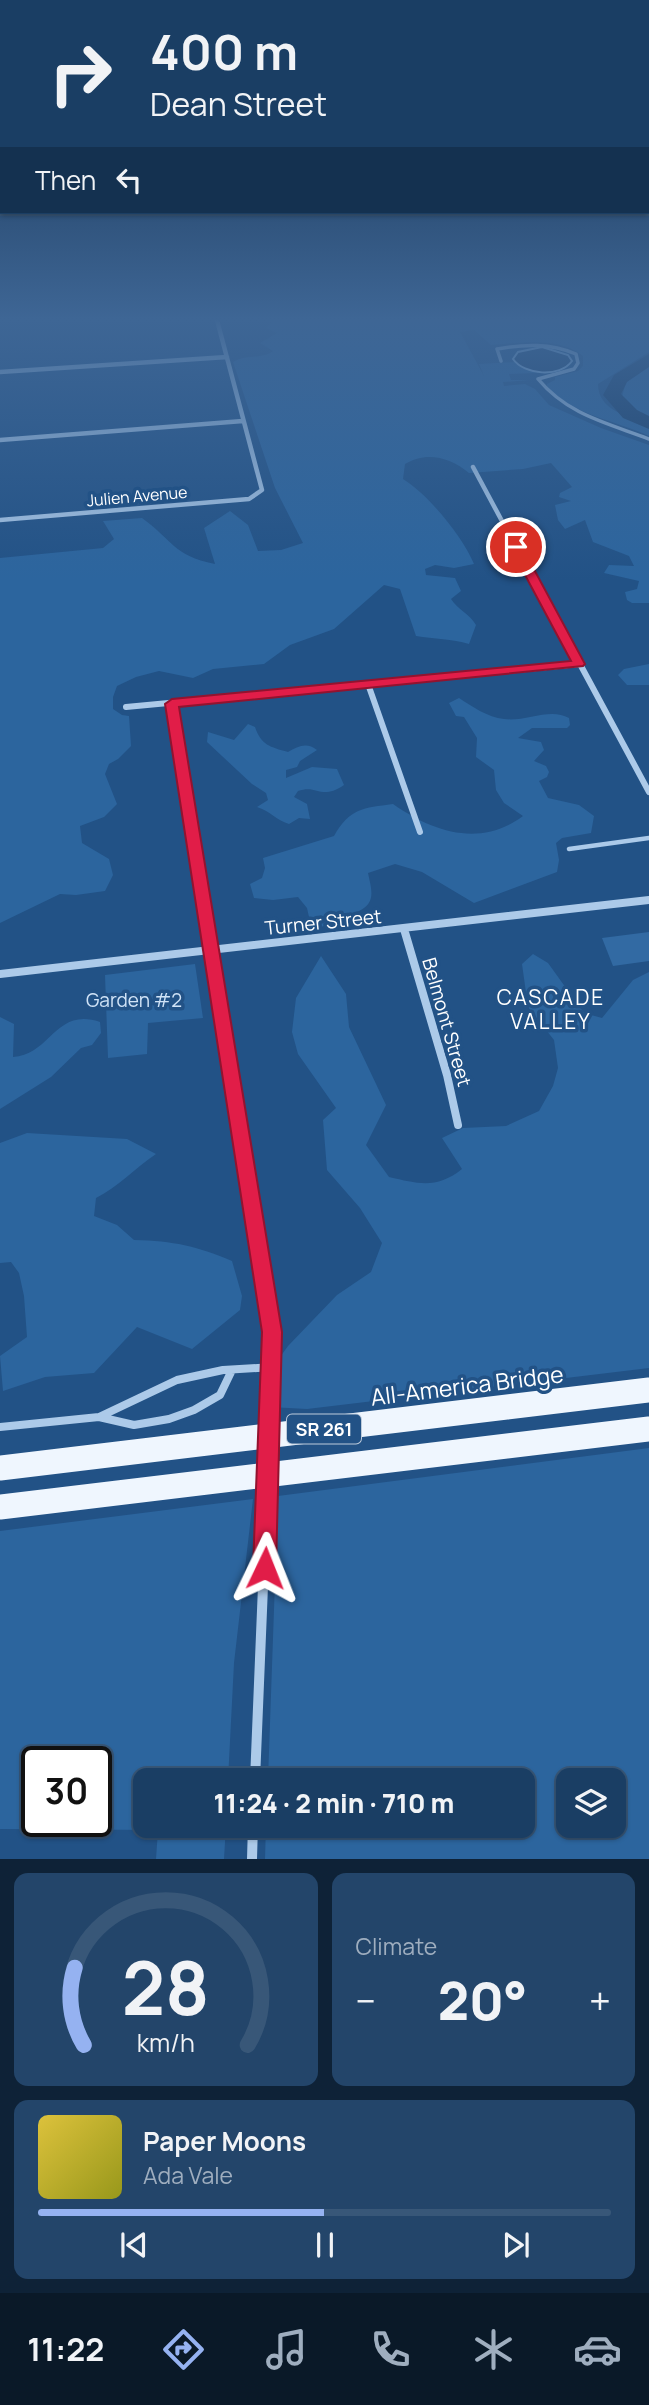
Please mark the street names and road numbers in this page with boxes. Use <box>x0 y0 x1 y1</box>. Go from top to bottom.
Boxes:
street label: Julien Avenue <box>86 481 188 511</box>
street label: Turner Street <box>263 903 383 941</box>
street label: Belmont Street <box>416 955 478 1089</box>
street label: All-America Bridge <box>369 1357 565 1413</box>
road number: SR 261 <box>287 1414 361 1444</box>

